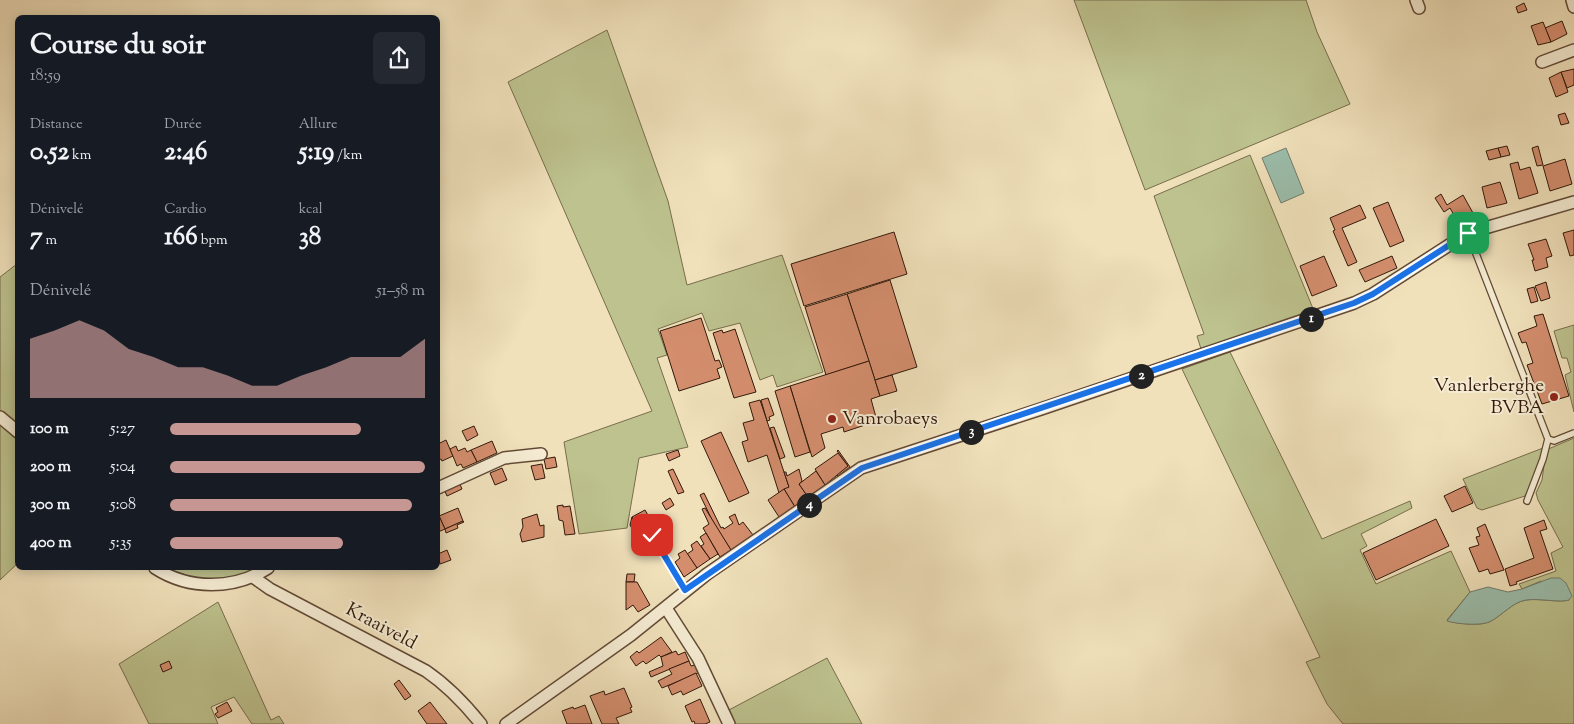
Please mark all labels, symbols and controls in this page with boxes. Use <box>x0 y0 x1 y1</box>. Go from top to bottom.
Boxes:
text: Course du soir <box>30 26 206 66</box>
button: share <box>373 32 425 84</box>
text: 18:59 <box>30 65 61 88</box>
text: Distance <box>30 115 83 135</box>
text: Durée <box>164 115 202 135</box>
text: Allure <box>299 115 338 135</box>
text: 0.52 <box>30 135 69 171</box>
text: 2:46 <box>164 135 207 171</box>
text: 5:19 <box>299 135 334 171</box>
text: km <box>69 146 91 166</box>
text: /km <box>334 146 362 166</box>
text: Dénivelé <box>30 200 83 220</box>
text: Cardio <box>164 200 206 220</box>
text: kcal <box>299 200 323 220</box>
pin <box>1447 212 1489 254</box>
icon: arrive <box>1454 219 1482 247</box>
text: 7 <box>30 220 43 256</box>
text: 166 <box>164 220 198 256</box>
text: 38 <box>299 220 321 256</box>
text: m <box>43 231 57 251</box>
text: bpm <box>198 231 228 251</box>
text: Dénivelé <box>30 280 91 303</box>
text: 51–58 m <box>376 280 425 303</box>
pin: 1 <box>1298 306 1324 332</box>
text: 1 <box>1309 309 1314 329</box>
pin: 2 <box>1128 364 1154 388</box>
text: 2 <box>1138 366 1145 386</box>
place label: Vanlerberghe BVBA <box>1433 373 1545 422</box>
marker: Vanlerberghe BVBA <box>1548 391 1560 403</box>
place label: Vanrobaeys <box>842 406 938 433</box>
marker: Vanrobaeys <box>826 413 838 425</box>
text: 100 m <box>30 418 69 441</box>
text: 5:27 <box>110 418 135 441</box>
pin: 3 <box>958 420 984 444</box>
text: 3 <box>969 422 974 442</box>
text: 200 m <box>30 456 71 479</box>
text: 5:04 <box>110 456 135 479</box>
pin: 4 <box>796 492 822 518</box>
text: 300 m <box>30 494 70 517</box>
text: 5:08 <box>110 494 136 517</box>
text: 4 <box>806 495 813 515</box>
pin <box>631 514 673 556</box>
icon: check <box>638 521 666 549</box>
text: 400 m <box>30 532 72 555</box>
text: 5:35 <box>110 532 132 555</box>
street label: Kraaiveld <box>341 597 422 657</box>

